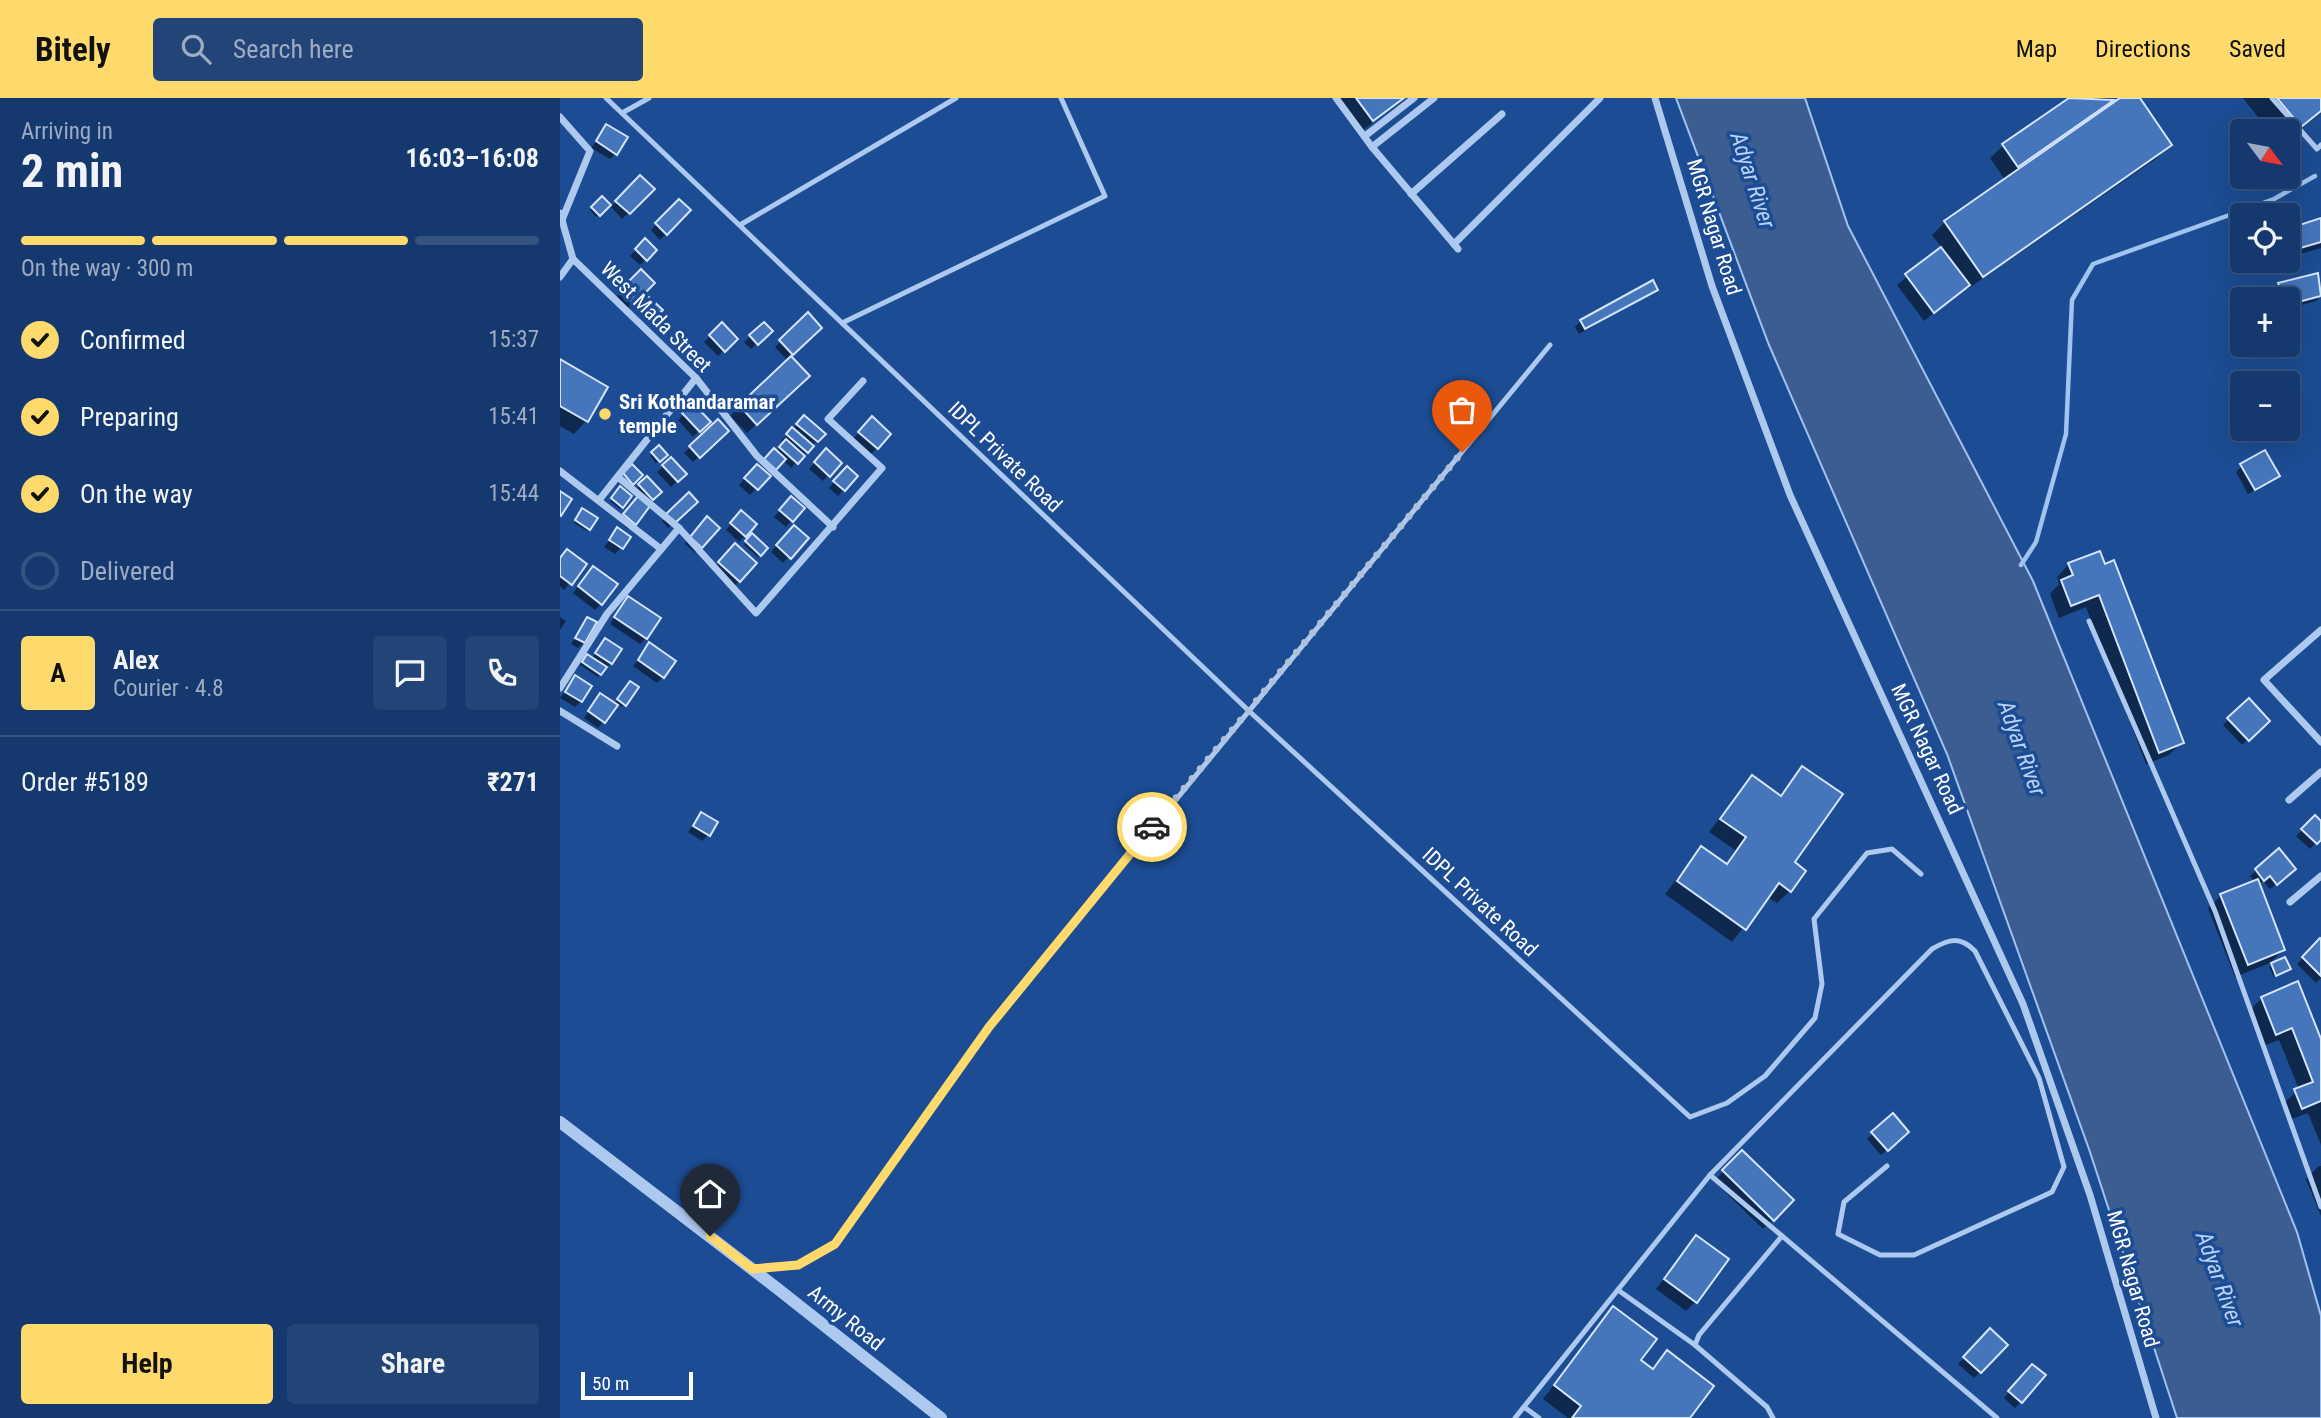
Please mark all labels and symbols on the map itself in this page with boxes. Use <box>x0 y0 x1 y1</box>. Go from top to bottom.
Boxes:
north arrow <box>2230 119 2300 189</box>
water label: Adyar River <box>1724 128 1781 233</box>
street label: MGR Nagar Road <box>1682 156 1746 298</box>
street label: West Mada Street <box>596 257 716 377</box>
pin <box>1432 380 1492 452</box>
place label: Sri Kothandaramar temple <box>619 390 776 438</box>
street label: IDPL Private Road <box>943 397 1067 517</box>
marker: Sri Kothandaramar temple <box>597 406 613 422</box>
street label: MGR Nagar Road <box>1886 680 1968 818</box>
water label: Adyar River <box>1992 696 2052 801</box>
courier <box>1117 792 1187 862</box>
street label: IDPL Private Road <box>1418 843 1542 961</box>
pin <box>680 1164 740 1236</box>
street label: MGR Nagar Road <box>2102 1208 2164 1350</box>
water label: Adyar River <box>2190 1227 2250 1332</box>
street label: Army Road <box>803 1280 889 1356</box>
scale bar <box>581 1369 693 1401</box>

